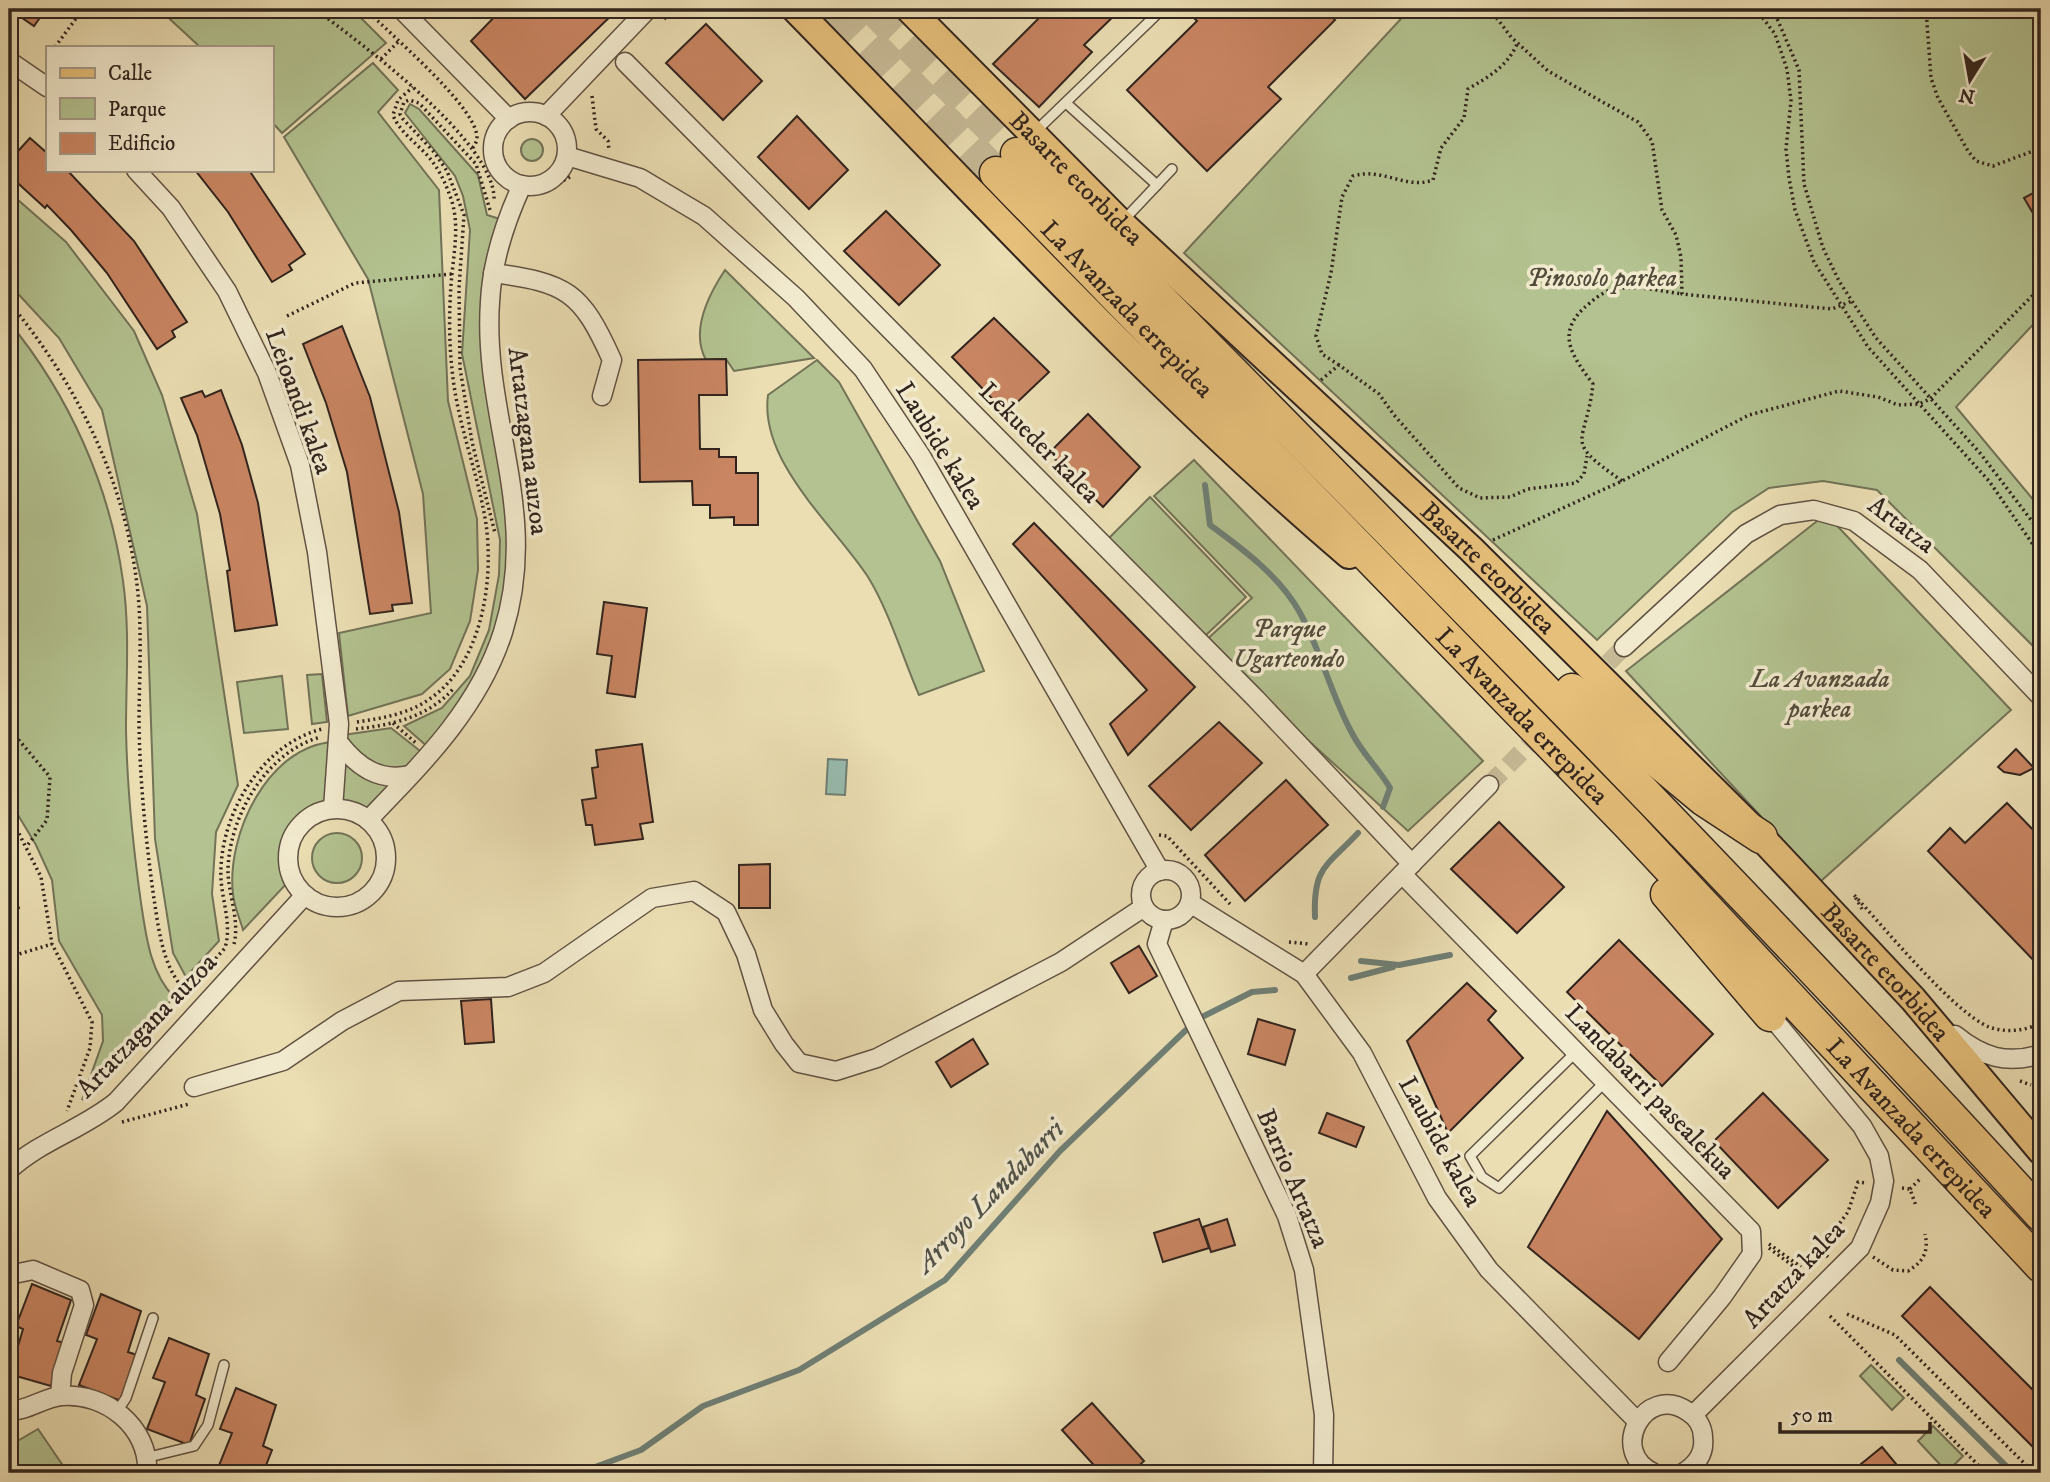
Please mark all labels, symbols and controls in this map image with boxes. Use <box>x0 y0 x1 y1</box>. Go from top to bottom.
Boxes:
legend <box>46 46 273 172</box>
north arrow <box>1934 46 2004 116</box>
text: Calle <box>108 61 152 87</box>
text: N <box>1957 82 1977 108</box>
text: Parque <box>108 97 166 123</box>
street label: Basarte etorbidea <box>1002 105 1150 253</box>
text: Edificio <box>108 131 175 157</box>
street label: La Avanzada errepidea <box>1033 214 1220 405</box>
park label: Pinosolo parkea <box>1527 262 1677 295</box>
street label: Leioandi kalea <box>257 324 340 479</box>
street label: Artatzagana auzoa <box>500 346 555 537</box>
street label: Laubide kalea <box>888 376 992 516</box>
street label: Lekueder kalea <box>971 376 1106 511</box>
street label: Artatza <box>1861 489 1941 561</box>
street label: Basarte etorbidea <box>1413 495 1562 642</box>
park label: Parque Ugarteondo <box>1233 613 1345 676</box>
street label: La Avanzada errepidea <box>1428 621 1615 812</box>
park label: La Avanzada parkea <box>1748 663 1890 726</box>
street label: Basarte etorbidea <box>1813 896 1957 1049</box>
street label: Artatzagana auzoa <box>70 947 224 1105</box>
street label: Landabarri pasealekua <box>1558 997 1742 1187</box>
street label: La Avanzada errepidea <box>1818 1032 2003 1226</box>
street label: Laubide kalea <box>1390 1071 1489 1213</box>
street label: Barrio Artatza <box>1249 1104 1337 1253</box>
water label: Arroyo Landabarri <box>906 1111 1073 1282</box>
street label: Artatza kalea <box>1736 1214 1852 1336</box>
scale bar <box>1780 1391 1931 1435</box>
text: 50 m <box>1791 1403 1833 1429</box>

